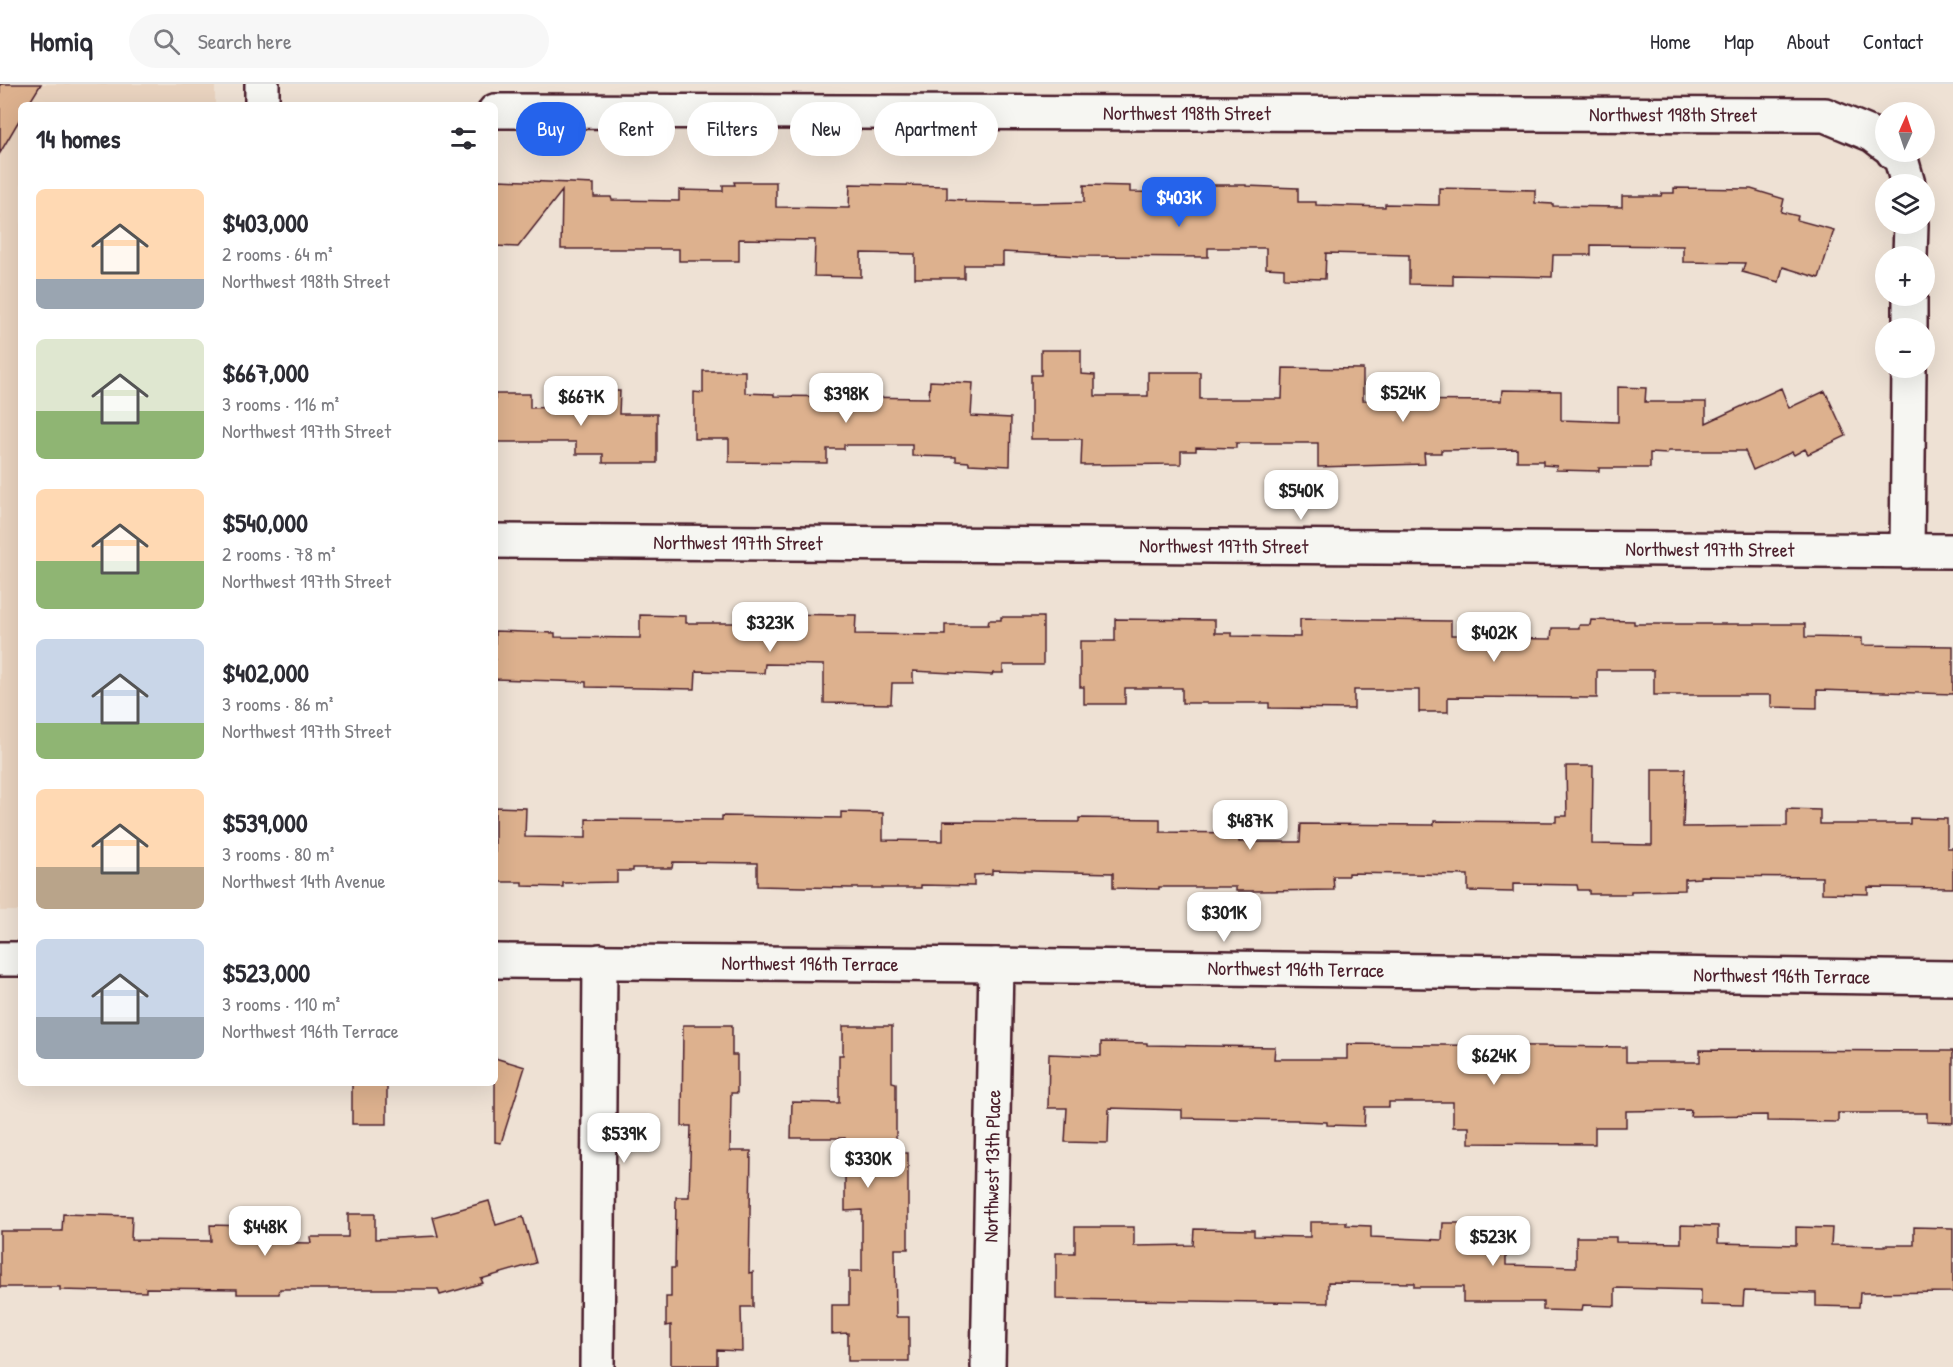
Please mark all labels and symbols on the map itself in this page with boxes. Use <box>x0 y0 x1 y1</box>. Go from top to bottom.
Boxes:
street label: Northwest 198th Street <box>1103 99 1272 126</box>
street label: Northwest 198th Street <box>1589 100 1758 128</box>
north arrow <box>1875 102 1935 162</box>
pin: $403K <box>1137 177 1221 228</box>
pin: $524K <box>1361 372 1445 423</box>
pin: $398K <box>804 373 888 424</box>
pin: $667K <box>539 376 623 427</box>
pin: $540K <box>1259 470 1343 521</box>
street label: Northwest 197th Street <box>653 528 824 556</box>
street label: Northwest 197th Street <box>1139 531 1310 560</box>
street label: Northwest 197th Street <box>1625 535 1796 563</box>
pin: $323K <box>728 602 812 653</box>
pin: $402K <box>1452 612 1536 663</box>
pin: $487K <box>1208 800 1292 851</box>
pin: $301K <box>1182 892 1266 943</box>
street label: Northwest 196th Terrace <box>721 949 899 977</box>
street label: Northwest 196th Terrace <box>1207 954 1385 983</box>
street label: Northwest 196th Terrace <box>1693 960 1871 990</box>
pin: $624K <box>1452 1035 1536 1086</box>
street label: Northwest 13th Place <box>976 1089 1007 1243</box>
pin: $539K <box>582 1113 666 1164</box>
pin: $330K <box>826 1138 910 1189</box>
pin: $448K <box>223 1206 307 1257</box>
pin: $523K <box>1451 1216 1535 1267</box>

